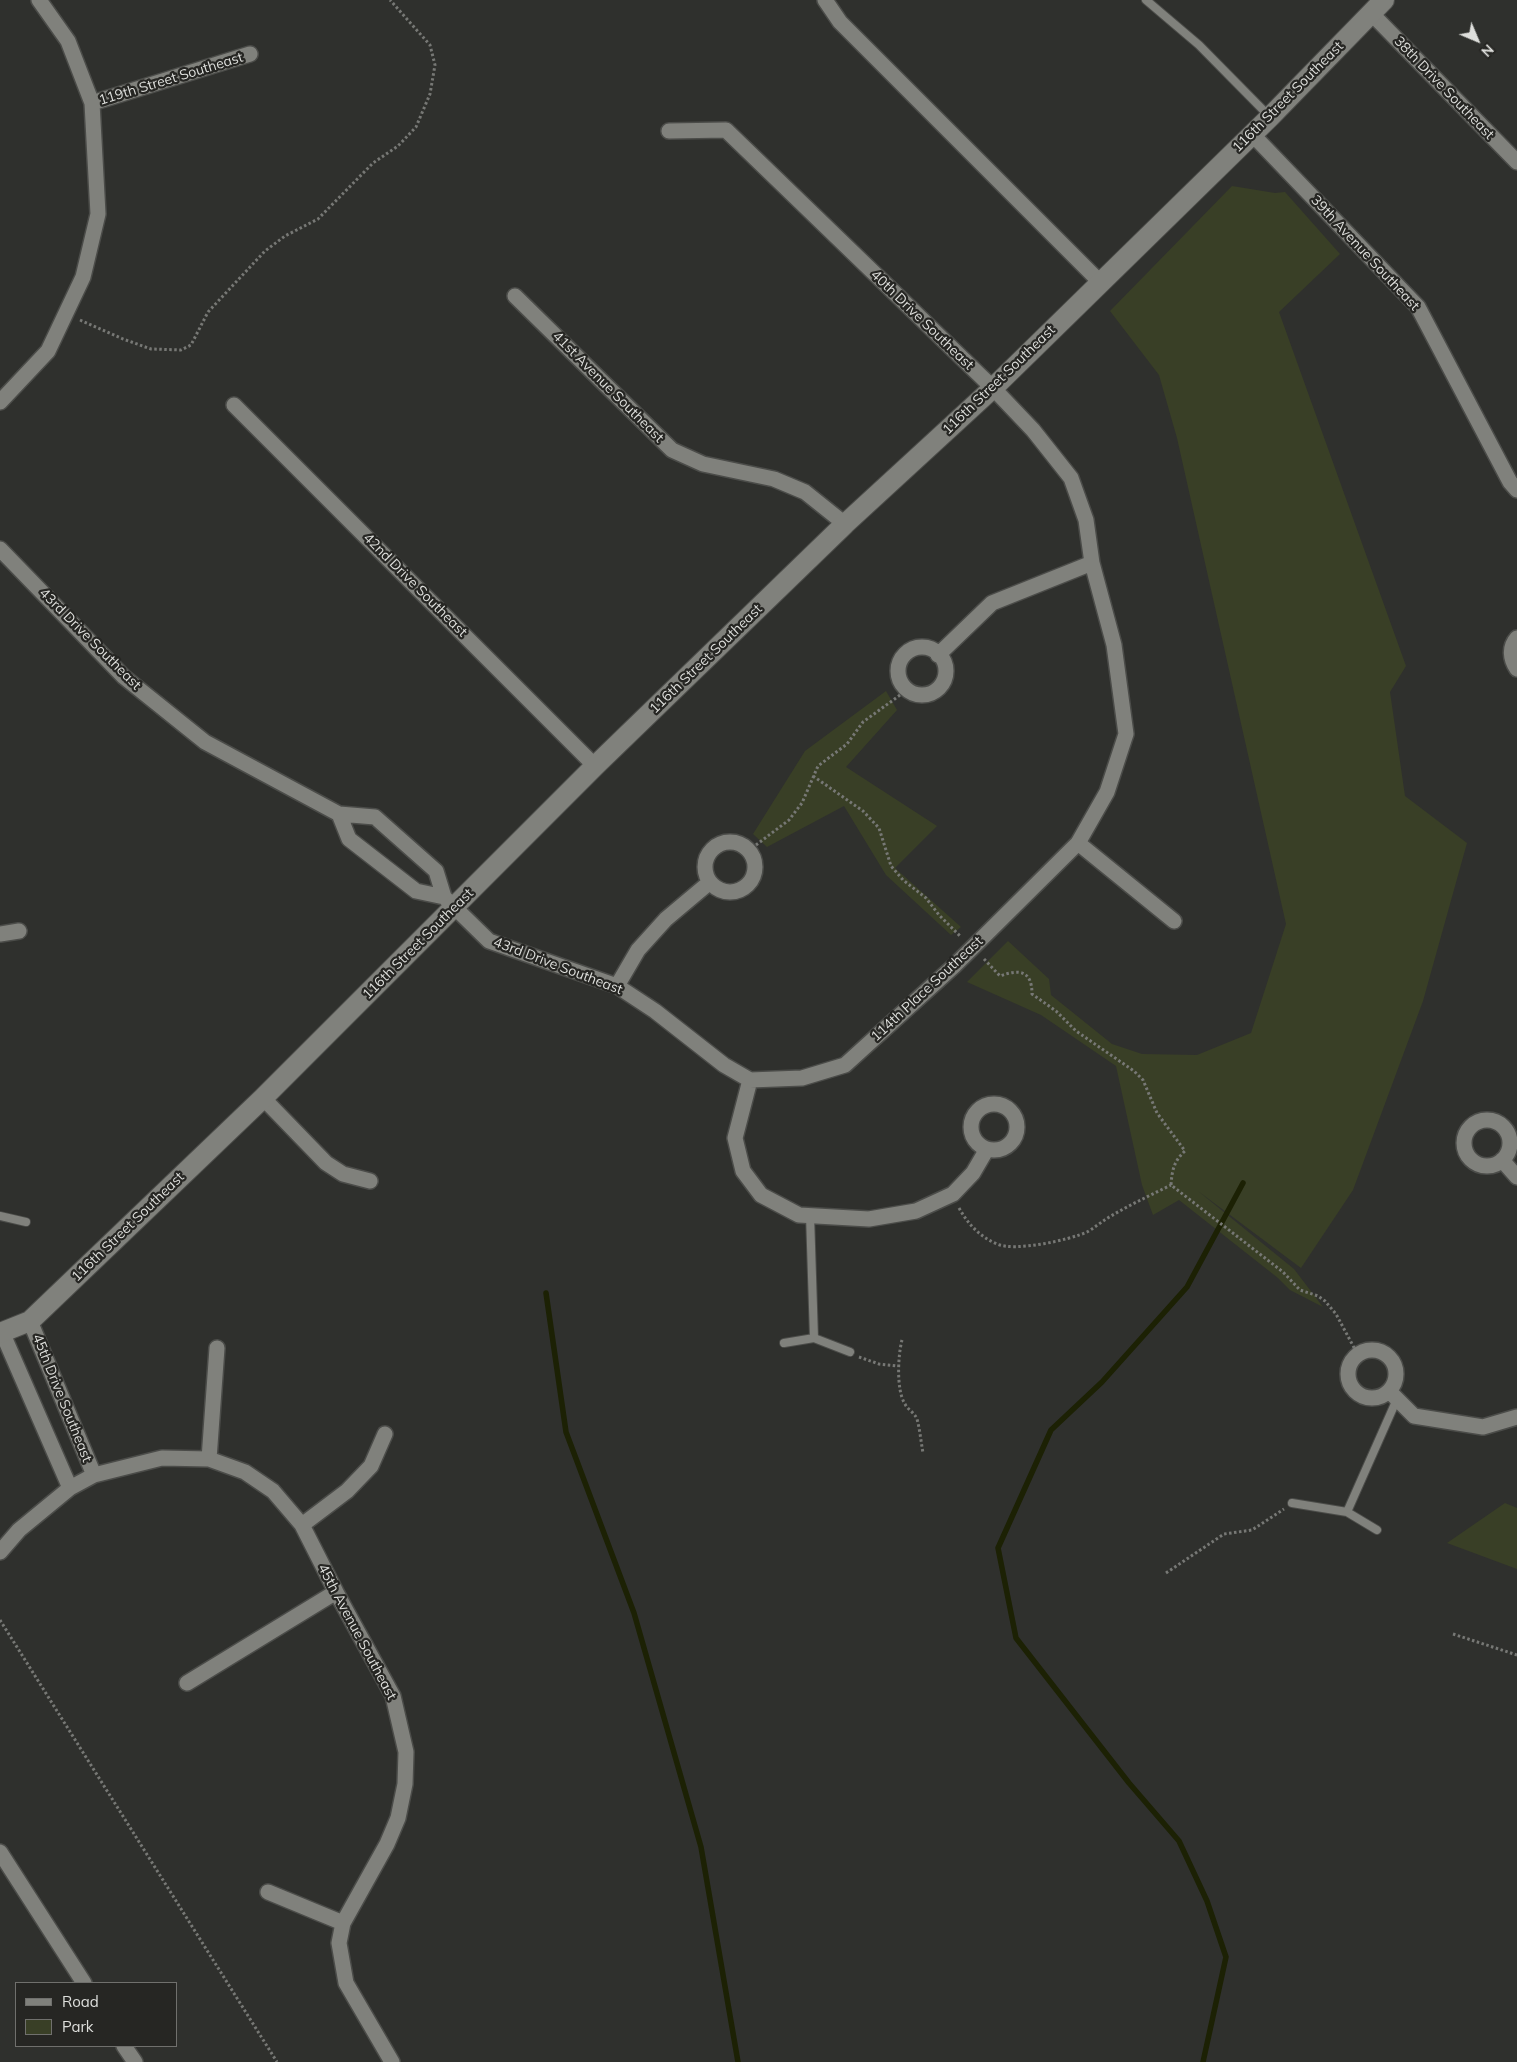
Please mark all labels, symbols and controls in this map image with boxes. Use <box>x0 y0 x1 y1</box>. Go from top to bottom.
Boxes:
north arrow <box>1452 15 1502 65</box>
street label: 38th Drive Southeast <box>1390 33 1498 143</box>
street label: 116th Street Southeast <box>1229 38 1347 156</box>
text: N <box>1478 40 1498 61</box>
street label: 119th Street Southeast <box>97 49 245 109</box>
street label: 39th Avenue Southeast <box>1307 192 1423 314</box>
street label: 40th Drive Southeast <box>867 266 977 374</box>
street label: 116th Street Southeast <box>939 322 1059 438</box>
street label: 41st Avenue Southeast <box>549 328 667 446</box>
street label: 42nd Drive Southeast <box>359 529 471 641</box>
street label: 43rd Drive Southeast <box>36 585 144 693</box>
street label: 116th Street Southeast <box>646 601 766 717</box>
street label: 116th Street Southeast <box>359 885 477 1003</box>
street label: 114th Place Southeast <box>868 933 986 1045</box>
street label: 43rd Drive Southeast <box>491 934 625 998</box>
street label: 116th Street Southeast <box>68 1169 188 1285</box>
street label: 45th Drive Southeast <box>29 1331 95 1465</box>
street label: 45th Avenue Southeast <box>314 1561 400 1703</box>
legend <box>15 1982 178 2047</box>
text: Road <box>62 1992 99 2011</box>
text: Park <box>62 2017 94 2036</box>

